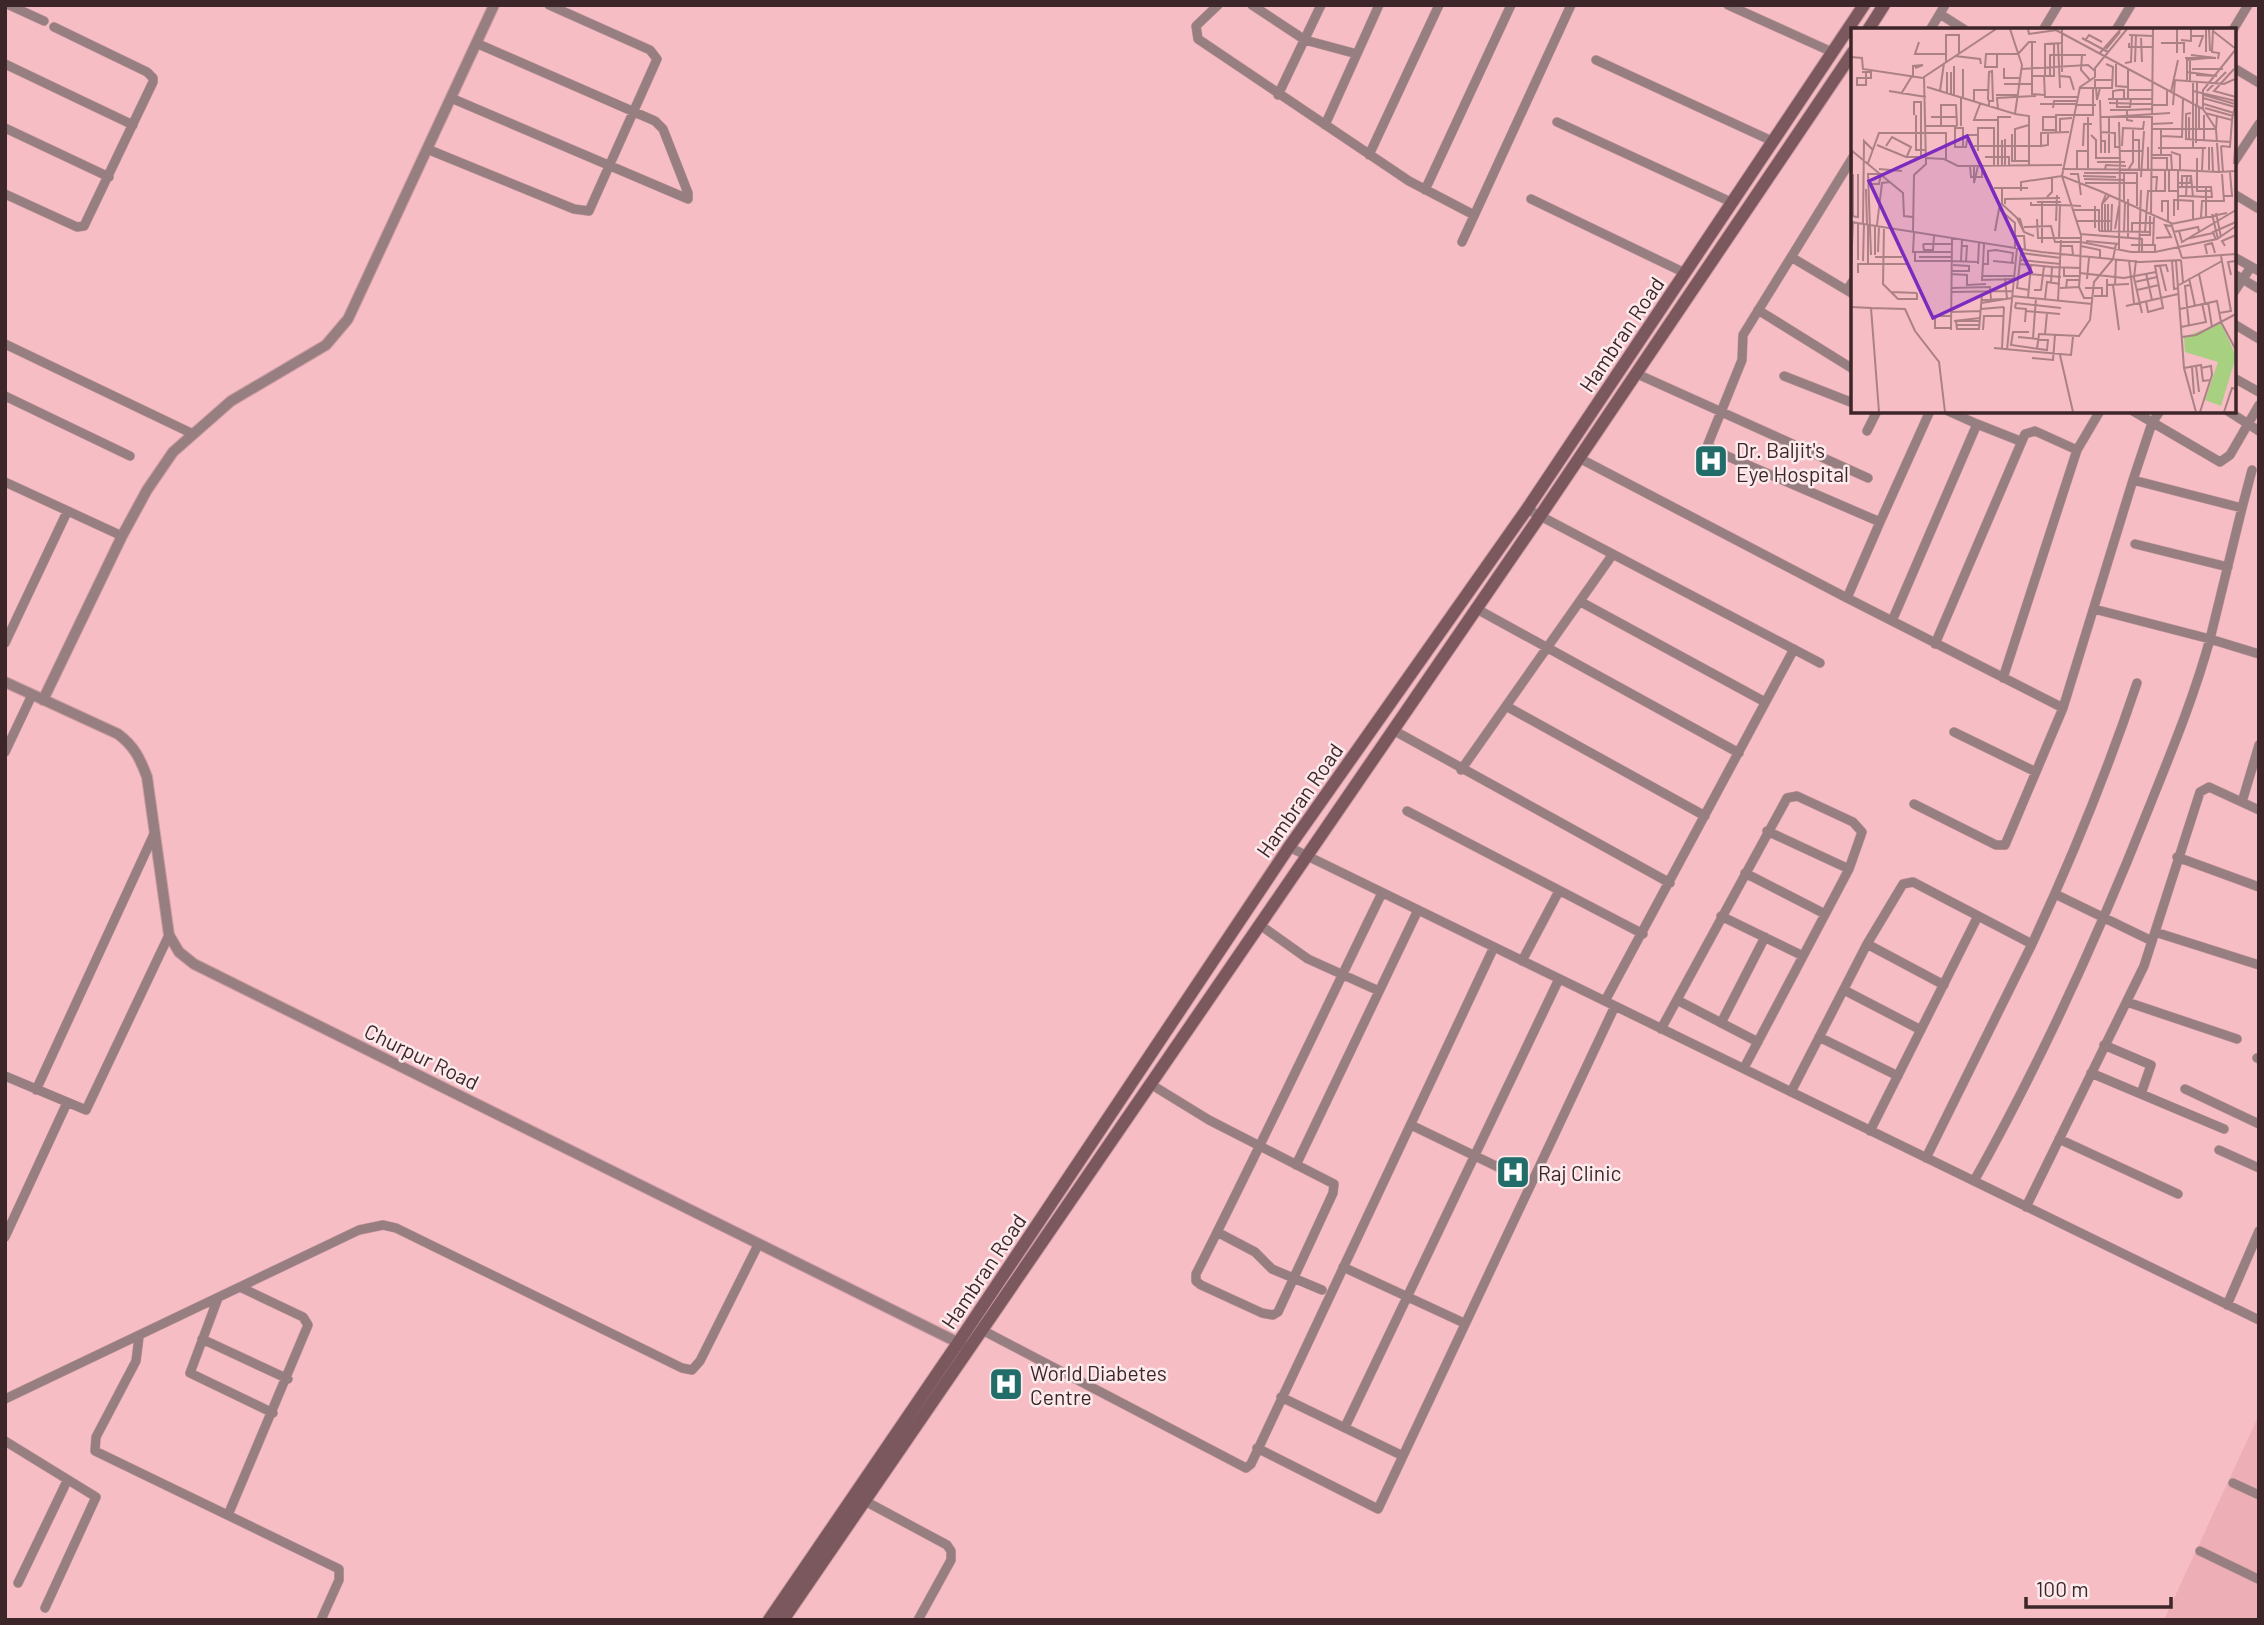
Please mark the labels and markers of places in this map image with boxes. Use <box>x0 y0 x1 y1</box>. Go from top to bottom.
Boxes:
place label: Dr. Baljit's Eye Hospital <box>1736 437 1849 486</box>
hospital icon: Dr. Baljit's Eye Hospital <box>1692 442 1730 480</box>
hospital icon: Raj Clinic <box>1494 1153 1532 1191</box>
place label: Raj Clinic <box>1538 1160 1621 1185</box>
place label: World Diabetes Centre <box>1030 1360 1167 1409</box>
hospital icon: World Diabetes Centre <box>987 1365 1025 1403</box>

